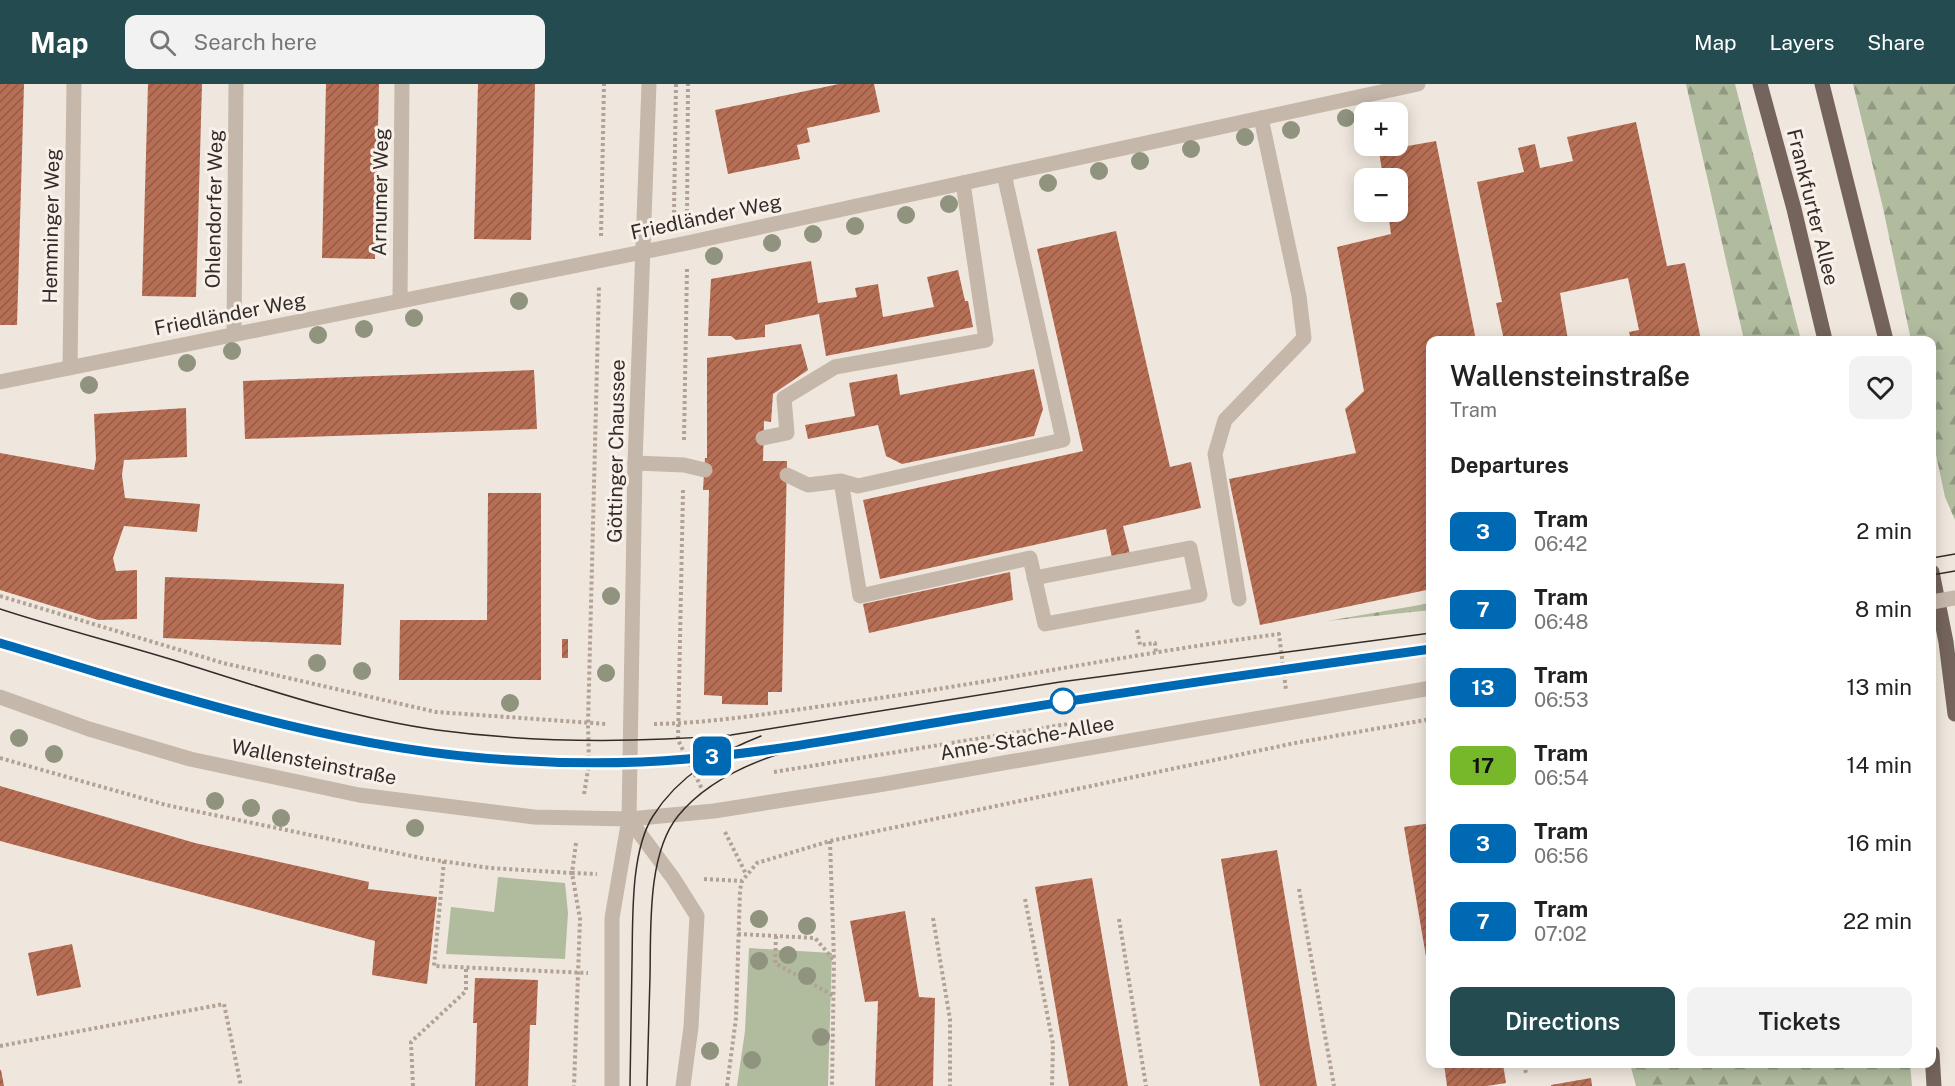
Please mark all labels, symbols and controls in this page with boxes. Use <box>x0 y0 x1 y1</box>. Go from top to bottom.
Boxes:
search box <box>125 15 545 69</box>
text: Map <box>30 26 89 59</box>
icon: search <box>146 26 179 59</box>
text: Search here <box>194 29 317 55</box>
text: Map <box>1694 30 1737 55</box>
text: Layers <box>1770 30 1834 55</box>
text: Share <box>1867 30 1925 55</box>
map controls <box>1354 102 1408 222</box>
button: + <box>1354 102 1408 156</box>
street label: Frankfurter Allee <box>1782 126 1844 288</box>
street label: Arnumer Weg <box>367 128 393 256</box>
street label: Ohlendorfer Weg <box>201 129 227 289</box>
street label: Hemminger Weg <box>38 148 64 304</box>
button: − <box>1354 168 1408 222</box>
street label: Friedländer Weg <box>628 189 784 245</box>
street label: Friedländer Weg <box>152 288 308 340</box>
button: heart <box>1849 356 1912 419</box>
street label: Göttinger Chaussee <box>602 359 630 543</box>
text: Wallensteinstraße <box>1450 359 1690 392</box>
text: Tram <box>1450 398 1497 422</box>
text: Departures <box>1450 452 1569 478</box>
text: Tram <box>1534 506 1588 532</box>
text: 2 min <box>1856 518 1912 544</box>
text: 3 <box>1476 519 1490 544</box>
text: 06:42 <box>1534 532 1587 556</box>
text: Tram <box>1534 584 1588 610</box>
text: 8 min <box>1855 596 1912 622</box>
text: 7 <box>1476 597 1490 622</box>
text: 06:48 <box>1534 610 1588 634</box>
text: Tram <box>1534 662 1588 688</box>
text: 13 min <box>1847 674 1912 700</box>
text: 13 <box>1472 675 1494 700</box>
unlabelled marker <box>1050 688 1076 714</box>
text: 06:53 <box>1534 688 1588 712</box>
street label: Anne-Stache-Allee <box>938 711 1116 765</box>
street label: Wallensteinstraße <box>229 734 399 790</box>
line badge: 3 <box>692 736 732 776</box>
text: Tram <box>1534 740 1588 766</box>
text: 3 <box>705 744 719 769</box>
text: 14 min <box>1847 752 1912 778</box>
text: 17 <box>1472 753 1494 778</box>
text: 06:54 <box>1534 766 1588 790</box>
text: Tram <box>1534 818 1588 844</box>
text: 16 min <box>1847 830 1912 856</box>
text: 3 <box>1476 831 1490 856</box>
text: 06:56 <box>1534 844 1588 868</box>
text: Tram <box>1534 896 1588 922</box>
text: 22 min <box>1843 908 1912 934</box>
text: 7 <box>1476 909 1490 934</box>
text: 07:02 <box>1534 922 1587 946</box>
button: Directions <box>1450 987 1675 1056</box>
button: Tickets <box>1687 987 1912 1056</box>

